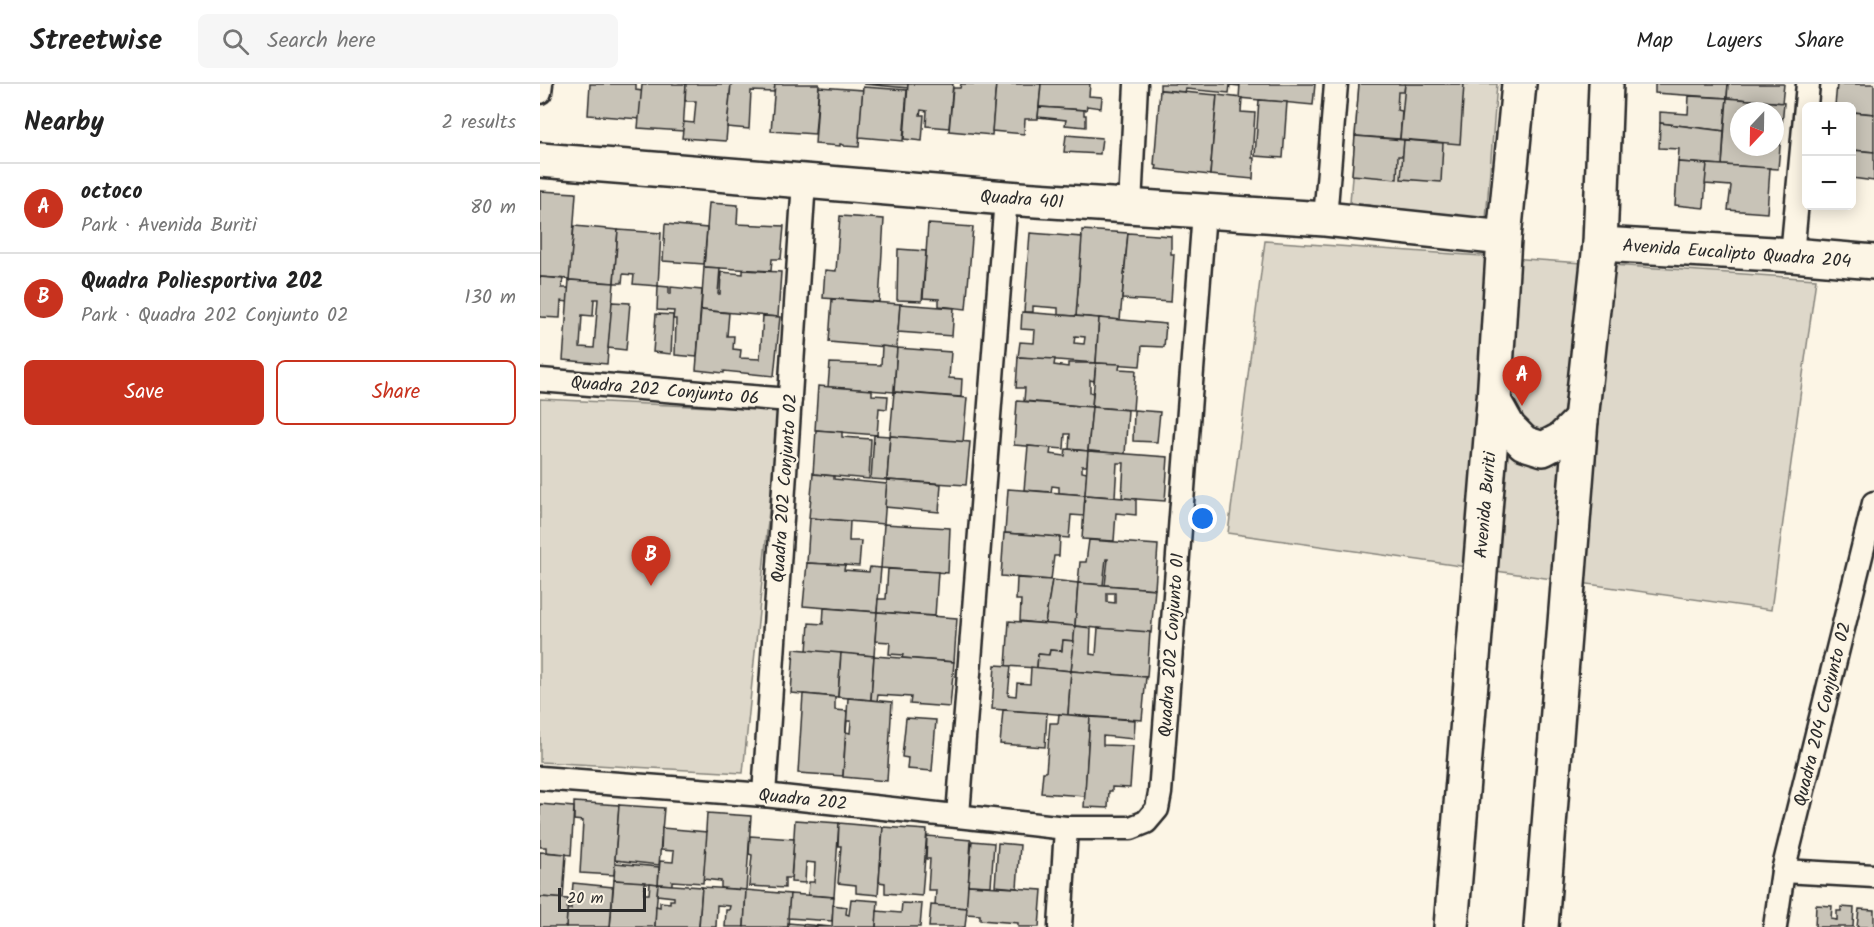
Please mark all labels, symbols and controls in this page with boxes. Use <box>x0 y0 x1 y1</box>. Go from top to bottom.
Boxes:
search box <box>198 14 618 68</box>
text: Streetwise <box>30 19 162 64</box>
text: Search here <box>267 24 376 59</box>
icon: search <box>219 25 252 58</box>
text: Map <box>1636 25 1673 58</box>
text: Layers <box>1706 25 1762 58</box>
text: Share <box>1795 25 1844 58</box>
text: Nearby <box>24 102 104 144</box>
north arrow <box>1730 102 1784 156</box>
map controls <box>1802 102 1856 210</box>
button: + <box>1802 102 1856 156</box>
text: 2 results <box>441 107 516 139</box>
button: − <box>1802 156 1856 210</box>
text: octoco <box>81 175 143 210</box>
street label: Quadra 401 <box>979 183 1065 218</box>
text: A <box>37 192 50 224</box>
text: 80 m <box>470 192 516 224</box>
text: Park · Avenida Buriti <box>81 210 257 242</box>
street label: Avenida Eucalipto Quadra 204 <box>1622 232 1852 277</box>
text: Quadra Poliesportiva 202 <box>81 265 323 300</box>
text: B <box>37 282 50 314</box>
text: 130 m <box>464 282 516 314</box>
text: Park · Quadra 202 Conjunto 02 <box>81 300 349 332</box>
pin: A <box>1502 356 1542 406</box>
button: Save <box>24 360 264 425</box>
button: Share <box>276 360 516 425</box>
street label: Quadra 202 Conjunto 06 <box>569 369 760 414</box>
street label: Quadra 202 Conjunto 02 <box>764 393 807 584</box>
street label: Avenida Buriti <box>1467 450 1506 560</box>
your location <box>1188 504 1217 533</box>
pin: B <box>632 536 670 586</box>
street label: Quadra 202 Conjunto 01 <box>1152 552 1193 738</box>
street label: Quadra 204 Conjunto 02 <box>1787 619 1860 810</box>
street label: Quadra 202 <box>757 781 849 820</box>
scale bar <box>558 885 646 912</box>
text: 20 m <box>567 886 603 911</box>

